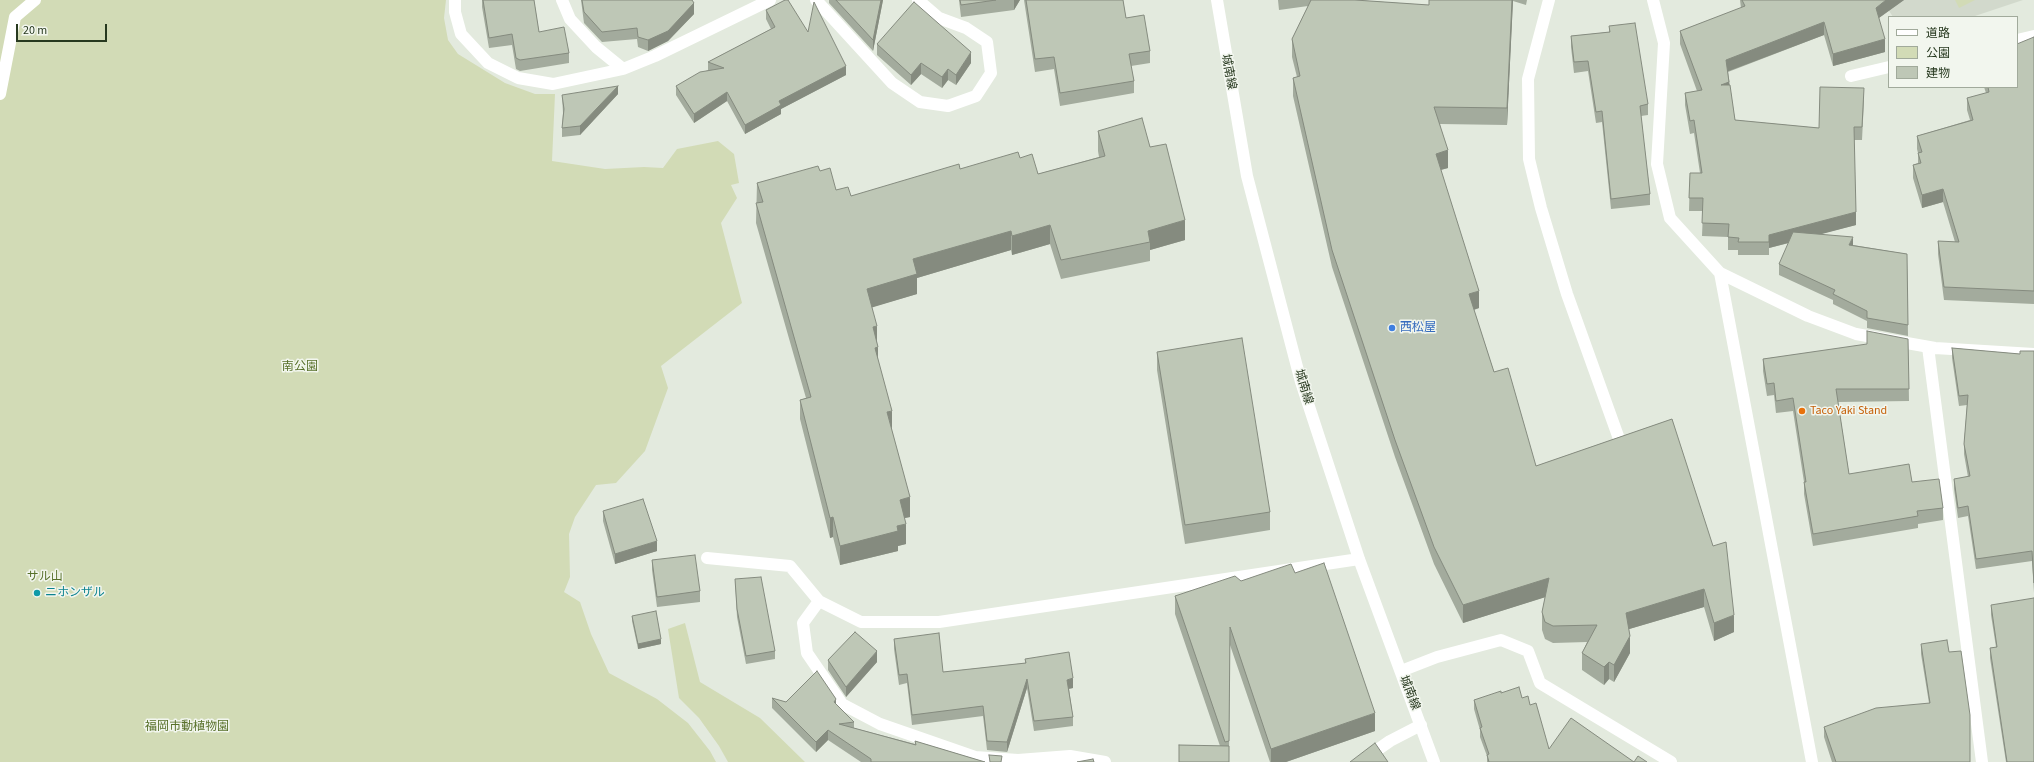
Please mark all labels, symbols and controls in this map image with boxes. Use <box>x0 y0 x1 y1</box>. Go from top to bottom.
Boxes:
scale bar <box>18 16 109 42</box>
legend <box>1888 16 2018 88</box>
text: 20 m <box>23 22 47 39</box>
text: 道路 <box>1926 25 1950 42</box>
text: 公園 <box>1926 45 1950 62</box>
street label: 城南線 <box>1218 53 1238 91</box>
text: 建物 <box>1926 65 1950 82</box>
place label: 西松屋 <box>1400 321 1436 335</box>
marker: 西松屋 <box>1387 323 1397 333</box>
park label: 南公園 <box>282 360 318 374</box>
street label: 城南線 <box>1291 368 1315 406</box>
place label: Taco Yaki Stand <box>1810 404 1887 418</box>
marker: Taco Yaki Stand <box>1797 406 1807 416</box>
park label: サル山 <box>27 570 63 584</box>
place label: ニホンザル <box>45 586 105 600</box>
marker: ニホンザル <box>32 588 42 598</box>
street label: 城南線 <box>1396 674 1422 712</box>
park label: 福岡市動植物園 <box>145 720 229 734</box>

